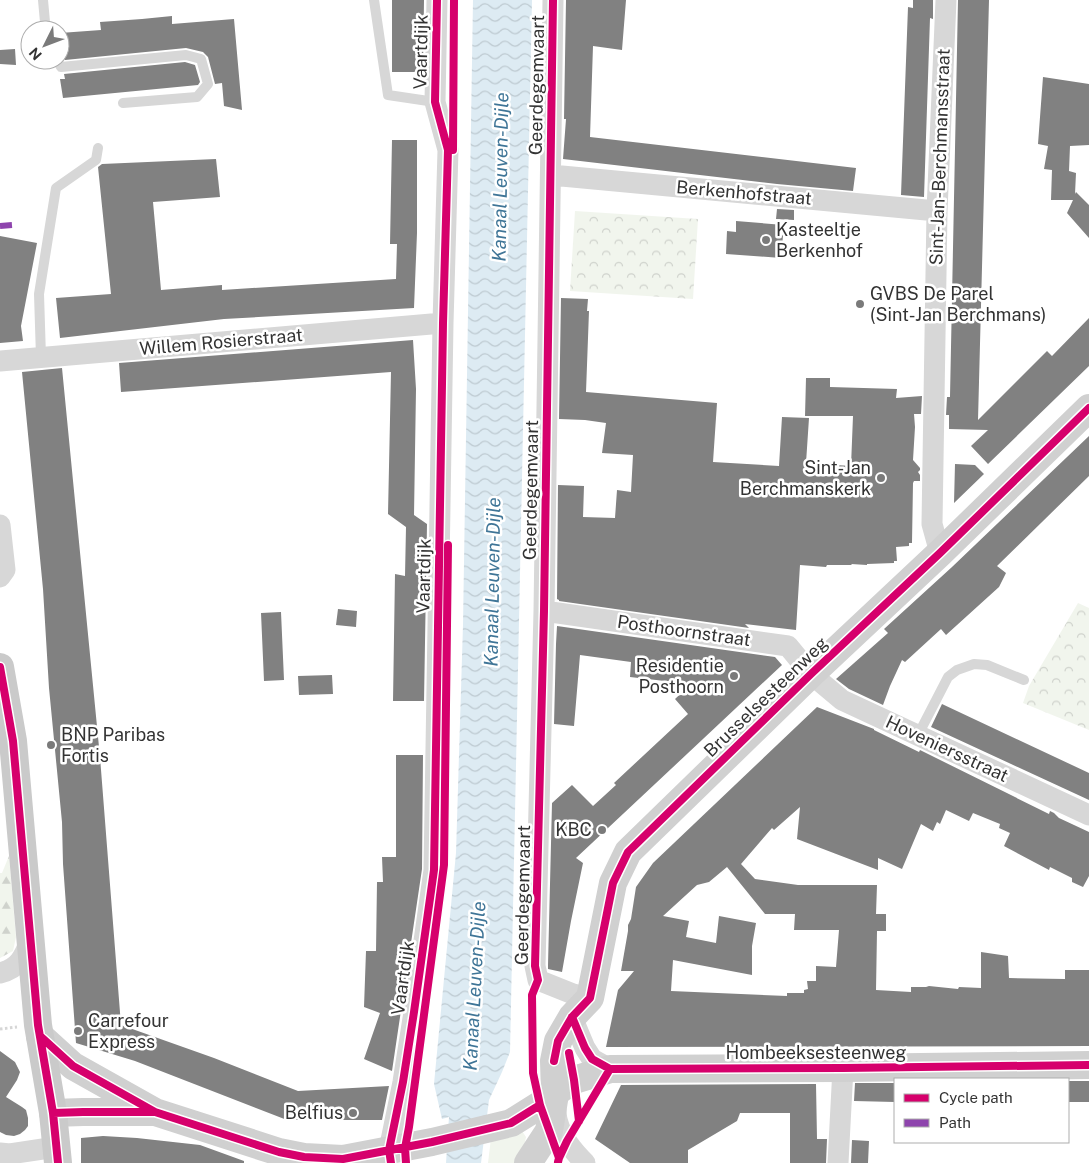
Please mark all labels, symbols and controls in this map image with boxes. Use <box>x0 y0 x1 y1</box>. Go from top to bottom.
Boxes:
street label: Vaartdijk <box>409 14 432 90</box>
street label: Geerdegemvaart <box>525 15 548 155</box>
north arrow <box>20 20 70 70</box>
text: N <box>26 44 45 63</box>
street label: Sint-Jan-Berchmansstraat <box>925 48 954 266</box>
water label: Kanaal Leuven-Dijle <box>488 92 512 262</box>
street label: Berkenhofstraat <box>675 176 813 209</box>
place label: Kasteeltje Berkenhof <box>776 219 863 261</box>
marker: Kasteeltje Berkenhof <box>760 234 772 246</box>
place label: GVBS De Parel (Sint-Jan Berchmans) <box>870 283 1046 325</box>
marker: GVBS De Parel (Sint-Jan Berchmans) <box>854 298 866 310</box>
street label: Willem Rosierstraat <box>138 324 304 359</box>
street label: Geerdegemvaart <box>519 420 542 560</box>
place label: Sint-Jan Berchmanskerk <box>740 457 871 499</box>
marker: Sint-Jan Berchmanskerk <box>875 472 887 484</box>
water label: Kanaal Leuven-Dijle <box>480 497 504 667</box>
street label: Vaartdijk <box>412 538 435 614</box>
street label: Posthoornstraat <box>616 611 752 650</box>
street label: Brusselsesteenweg <box>699 632 832 761</box>
place label: Residentie Posthoorn <box>636 655 724 697</box>
marker: Residentie Posthoorn <box>728 670 740 682</box>
street label: Hoveniersstraat <box>883 711 1012 786</box>
place label: BNP Paribas Fortis <box>61 724 165 766</box>
marker: BNP Paribas Fortis <box>45 739 57 751</box>
place label: KBC <box>555 819 592 840</box>
marker: KBC <box>596 824 608 836</box>
street label: Geerdegemvaart <box>511 825 534 965</box>
water label: Kanaal Leuven-Dijle <box>459 901 489 1071</box>
street label: Vaartdijk <box>387 939 418 1017</box>
place label: Carrefour Express <box>88 1010 169 1052</box>
marker: Carrefour Express <box>72 1025 84 1037</box>
street label: Hombeeksesteenweg <box>725 1042 907 1063</box>
legend <box>894 1078 1069 1143</box>
text: Cycle path <box>939 1089 1013 1106</box>
place label: Belfius <box>285 1102 343 1123</box>
marker: Belfius <box>347 1107 359 1119</box>
text: Path <box>939 1114 971 1131</box>

